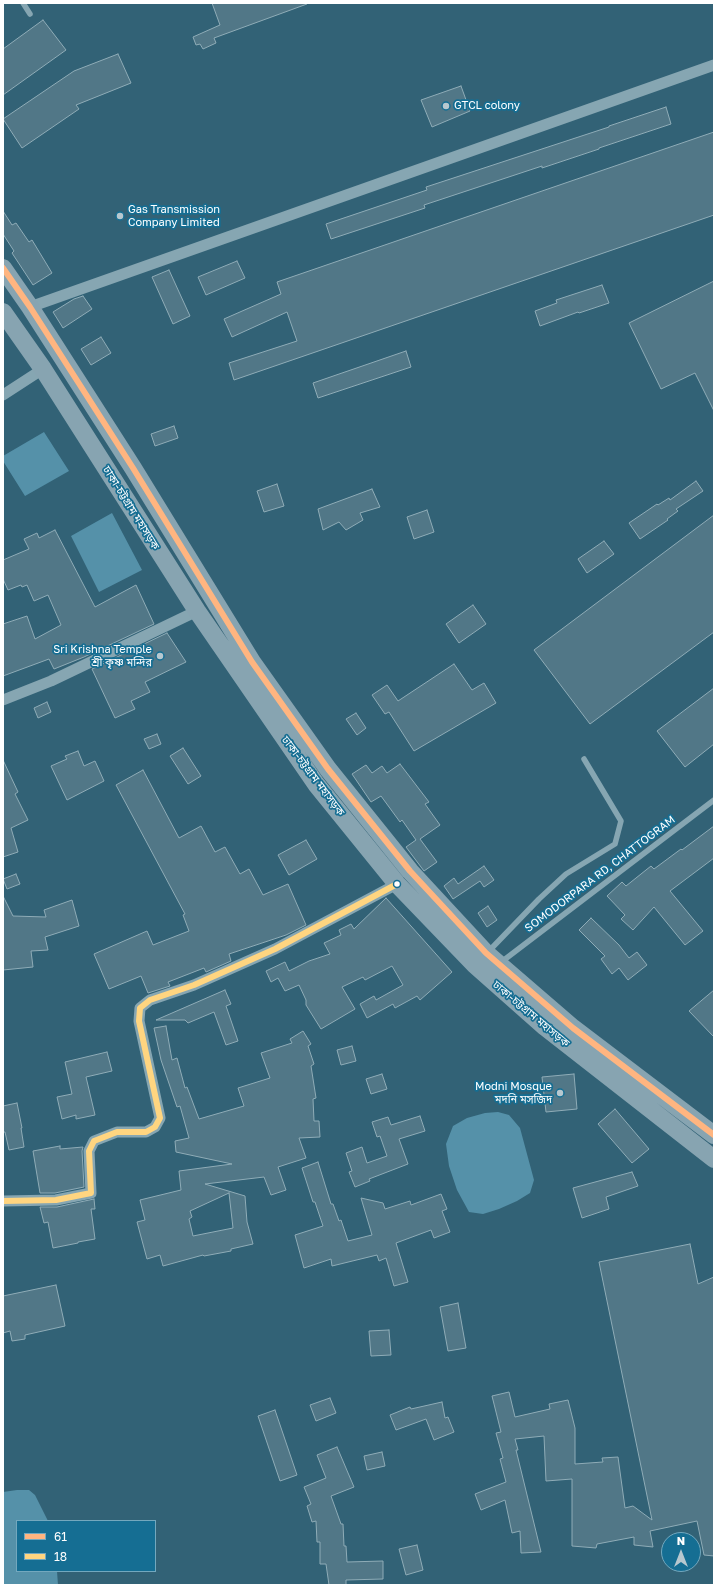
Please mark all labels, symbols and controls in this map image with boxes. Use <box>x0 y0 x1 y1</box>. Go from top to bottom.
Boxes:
place label: GTCL colony <box>454 99 520 113</box>
marker: GTCL colony <box>441 101 451 111</box>
place label: Gas Transmission Company Limited <box>128 203 220 229</box>
marker: Gas Transmission Company Limited <box>115 211 125 221</box>
street label: ঢাকা-চট্টগ্রাম মহাসড়ক <box>100 464 162 552</box>
place label: Sri Krishna Temple শ্রী কৃষ্ণ মন্দির <box>53 643 152 669</box>
marker: Sri Krishna Temple শ্রী কৃষ্ণ মন্দির <box>155 651 165 661</box>
street label: ঢাকা-চট্টগ্রাম মহাসড়ক <box>279 734 347 818</box>
street label: SOMODORPARA RD, CHATTOGRAM <box>522 813 678 935</box>
unlabelled marker <box>392 879 402 889</box>
street label: ঢাকা-চট্টগ্রাম মহাসড়ক <box>490 978 572 1050</box>
place label: Modni Mosque মদনি মসজিদ <box>475 1080 552 1106</box>
marker: Modni Mosque মদনি মসজিদ <box>555 1088 565 1098</box>
legend <box>16 1520 156 1572</box>
text: 61 <box>54 1529 67 1544</box>
north arrow <box>661 1532 701 1572</box>
text: N <box>677 1534 685 1547</box>
text: 18 <box>54 1549 67 1564</box>

